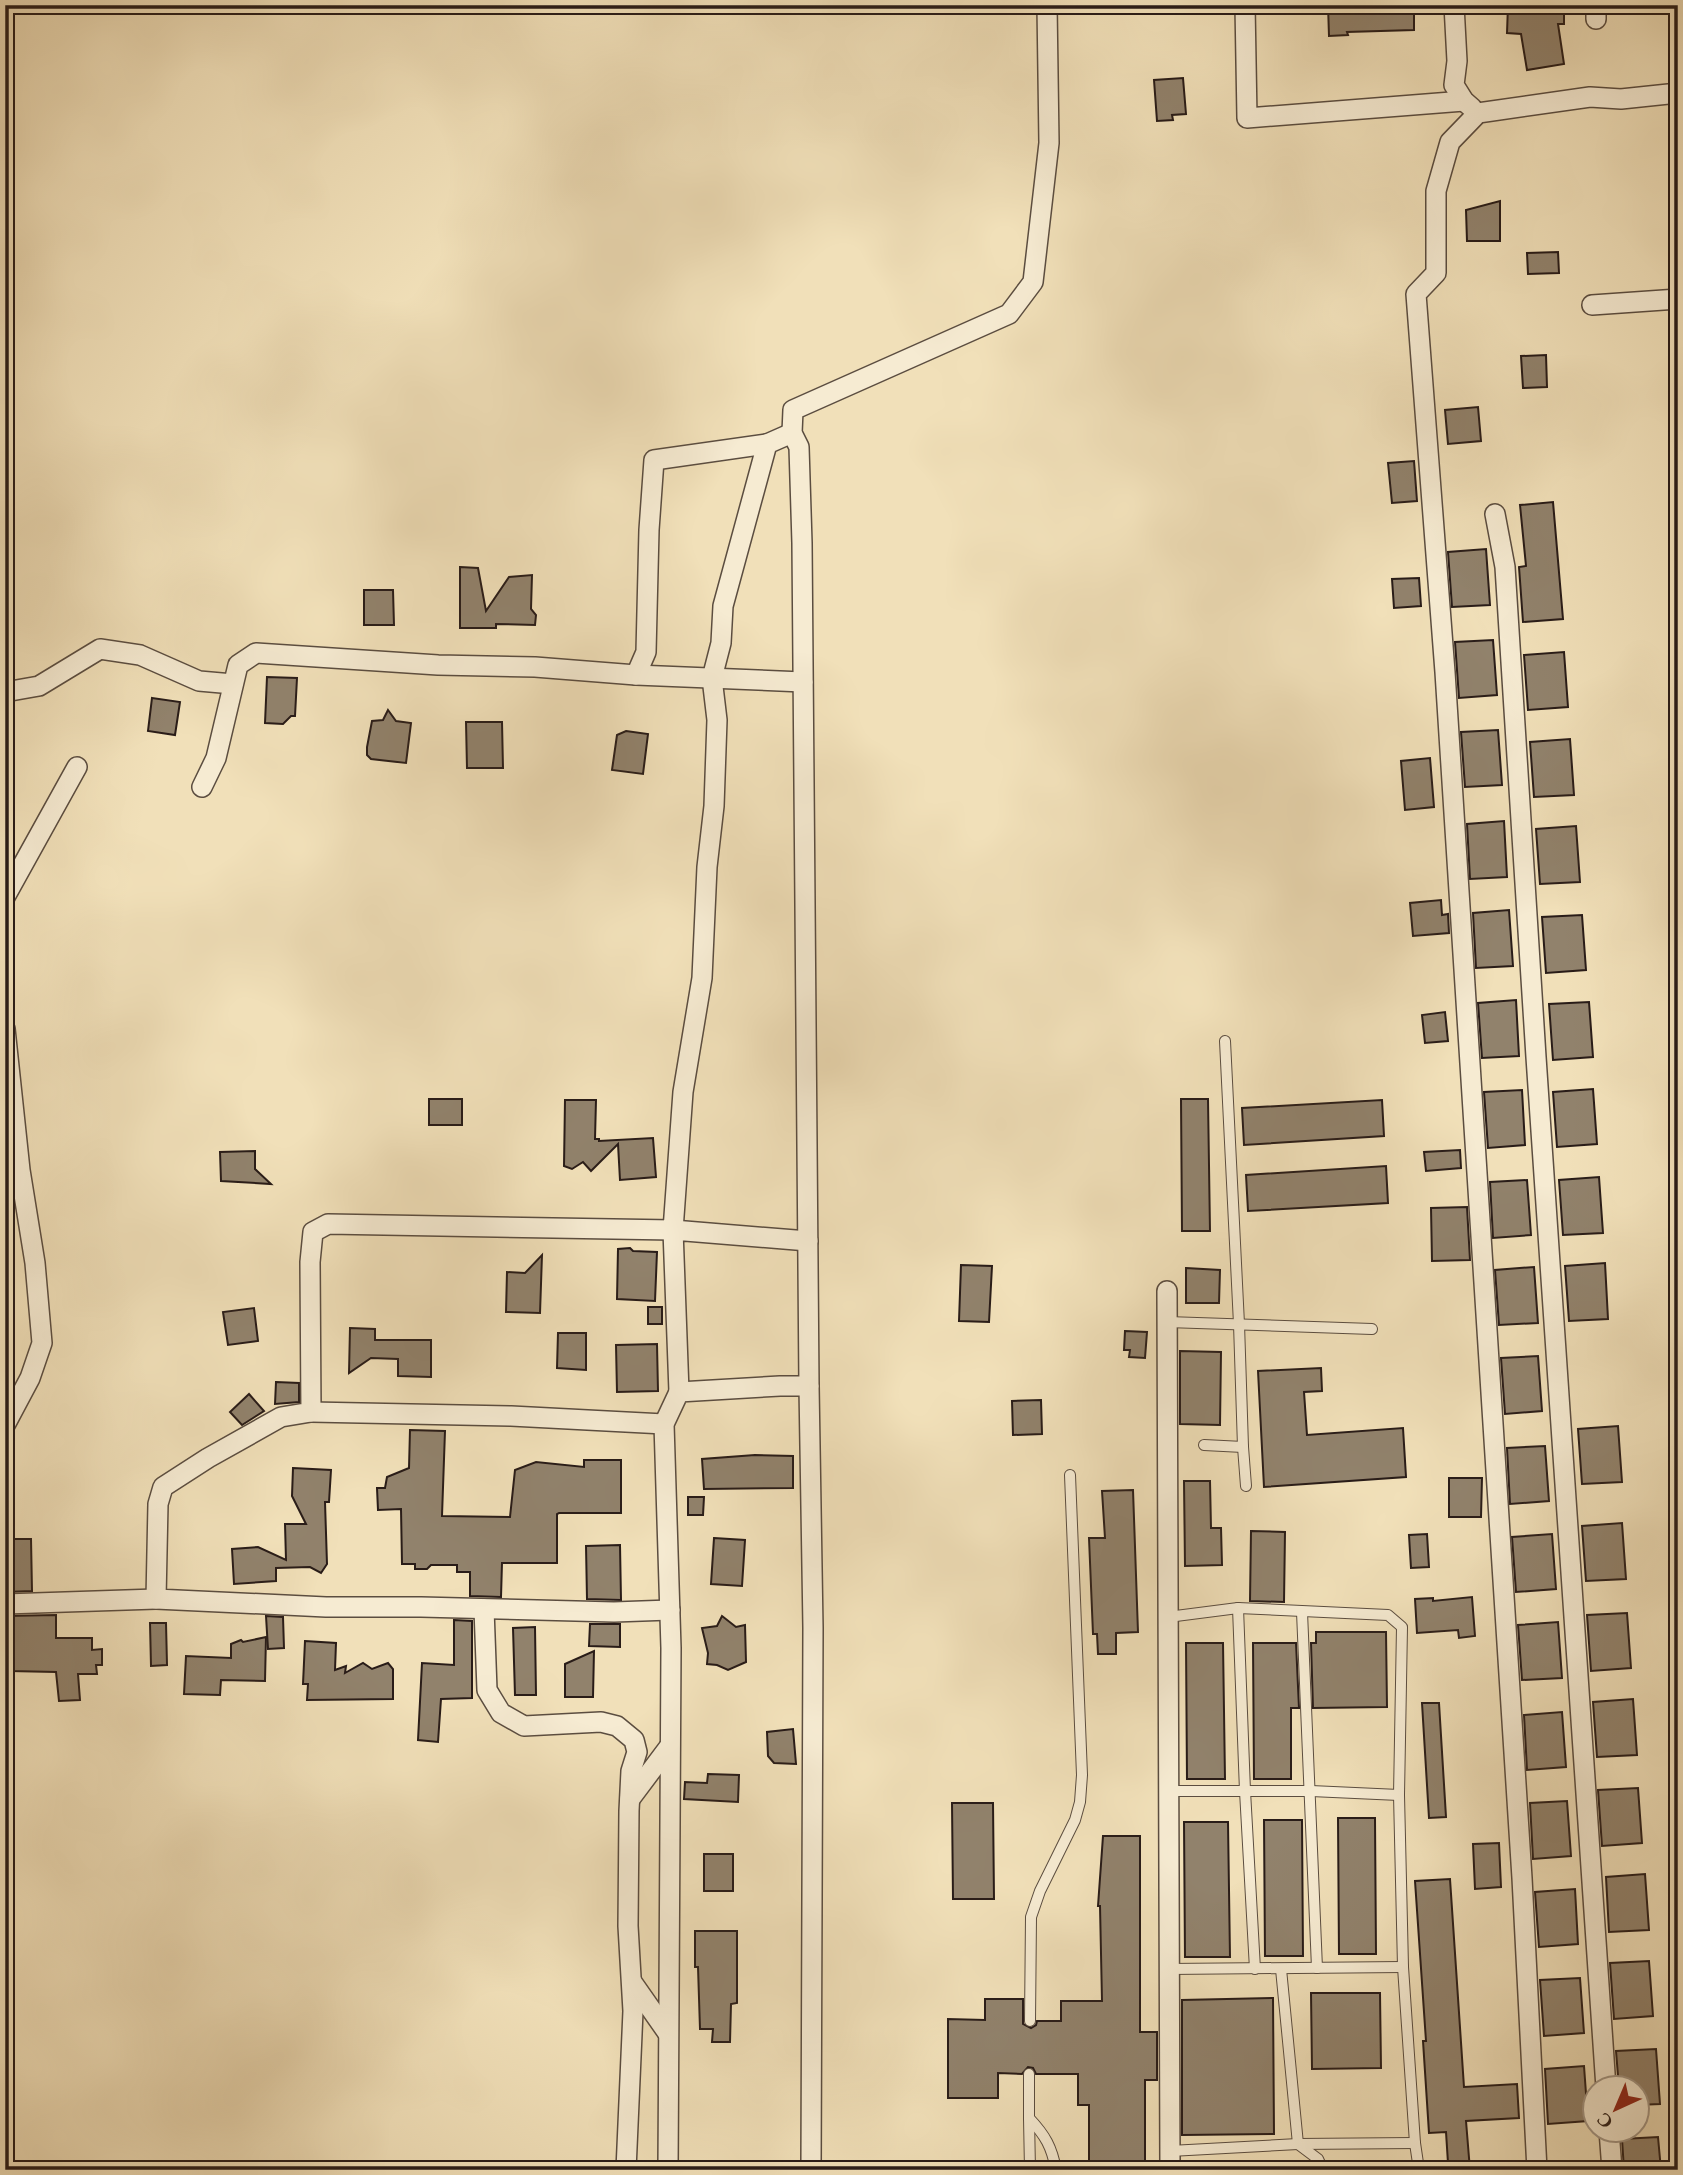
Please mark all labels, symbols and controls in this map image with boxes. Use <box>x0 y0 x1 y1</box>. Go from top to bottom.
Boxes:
north arrow <box>1582 2074 1652 2144</box>
text: С <box>1591 2107 1618 2135</box>

